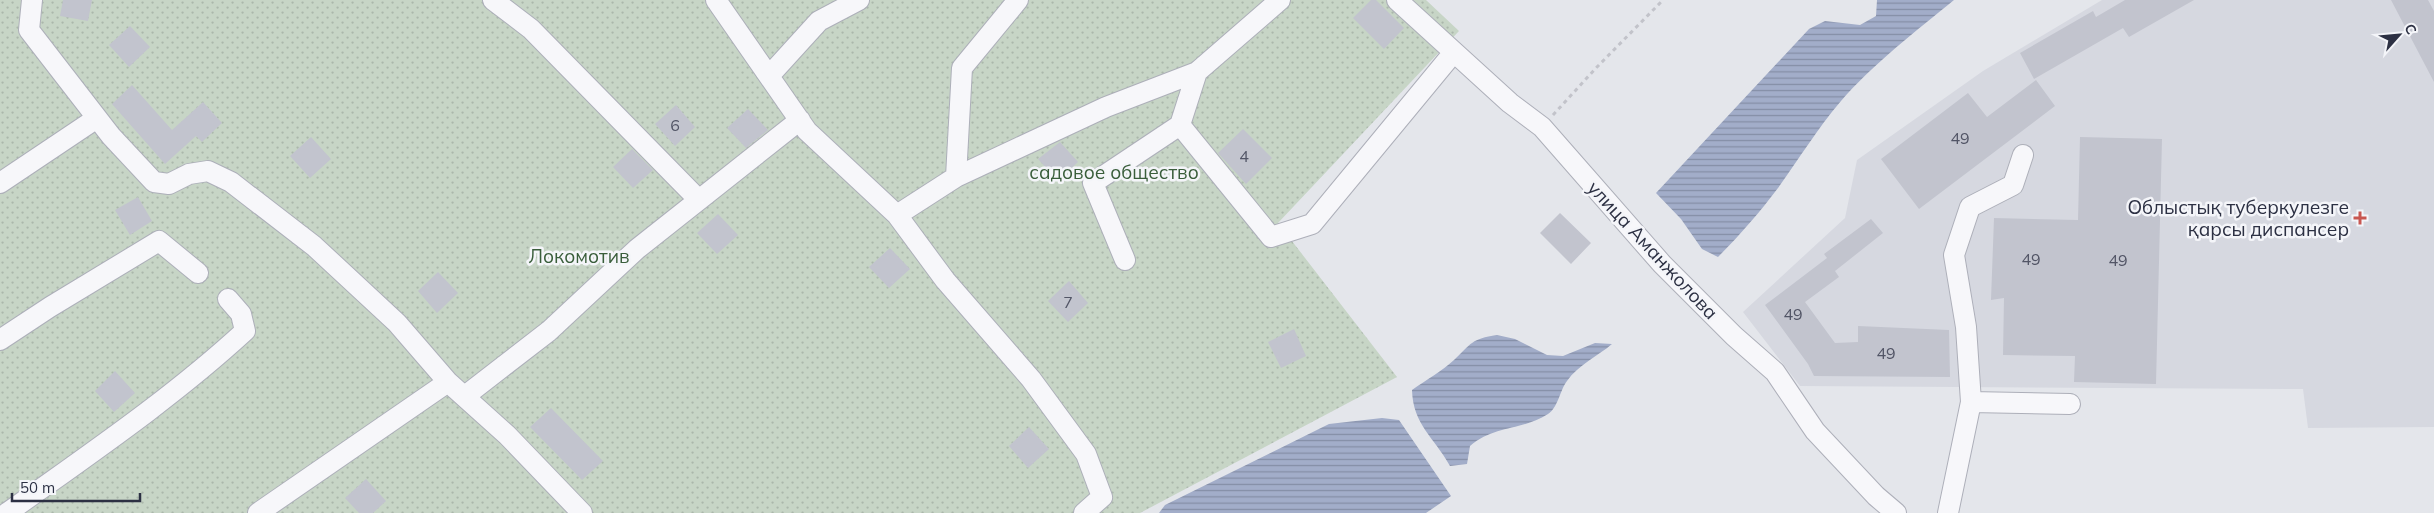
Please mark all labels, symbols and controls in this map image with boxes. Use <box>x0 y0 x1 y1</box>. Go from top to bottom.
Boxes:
north arrow <box>2374 10 2424 60</box>
text: С <box>2400 21 2421 37</box>
house number: 6 <box>670 115 680 135</box>
house number: 49 <box>1950 128 1970 148</box>
house number: 4 <box>1239 146 1249 166</box>
park label: садовое общество <box>1029 160 1199 184</box>
street label: улица Аманжолова <box>1583 176 1723 324</box>
place label: Облыстық туберкулезге қарсы диспансер <box>2127 195 2349 241</box>
marker: Облыстық туберкулезге қарсы диспансер <box>2353 211 2367 225</box>
park label: Локомотив <box>528 244 630 268</box>
house number: 49 <box>2021 249 2041 269</box>
house number: 49 <box>2108 250 2128 270</box>
house number: 7 <box>1063 292 1073 312</box>
house number: 49 <box>1783 304 1803 324</box>
house number: 49 <box>1876 343 1896 363</box>
scale bar <box>12 470 140 502</box>
text: 50 m <box>20 478 55 497</box>

